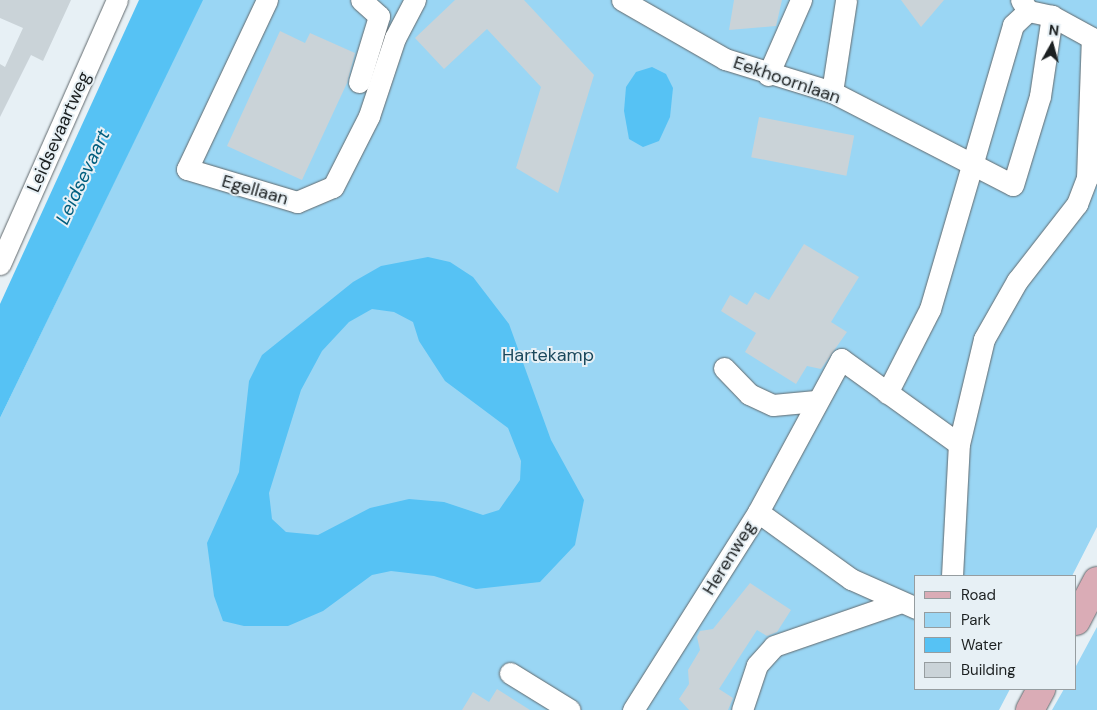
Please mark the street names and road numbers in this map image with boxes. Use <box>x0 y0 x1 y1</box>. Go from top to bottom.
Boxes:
street label: Eekhoornlaan <box>730 52 844 108</box>
street label: Leidsevaartweg <box>23 68 95 196</box>
street label: Egellaan <box>219 170 291 210</box>
street label: Herenweg <box>698 517 760 599</box>

